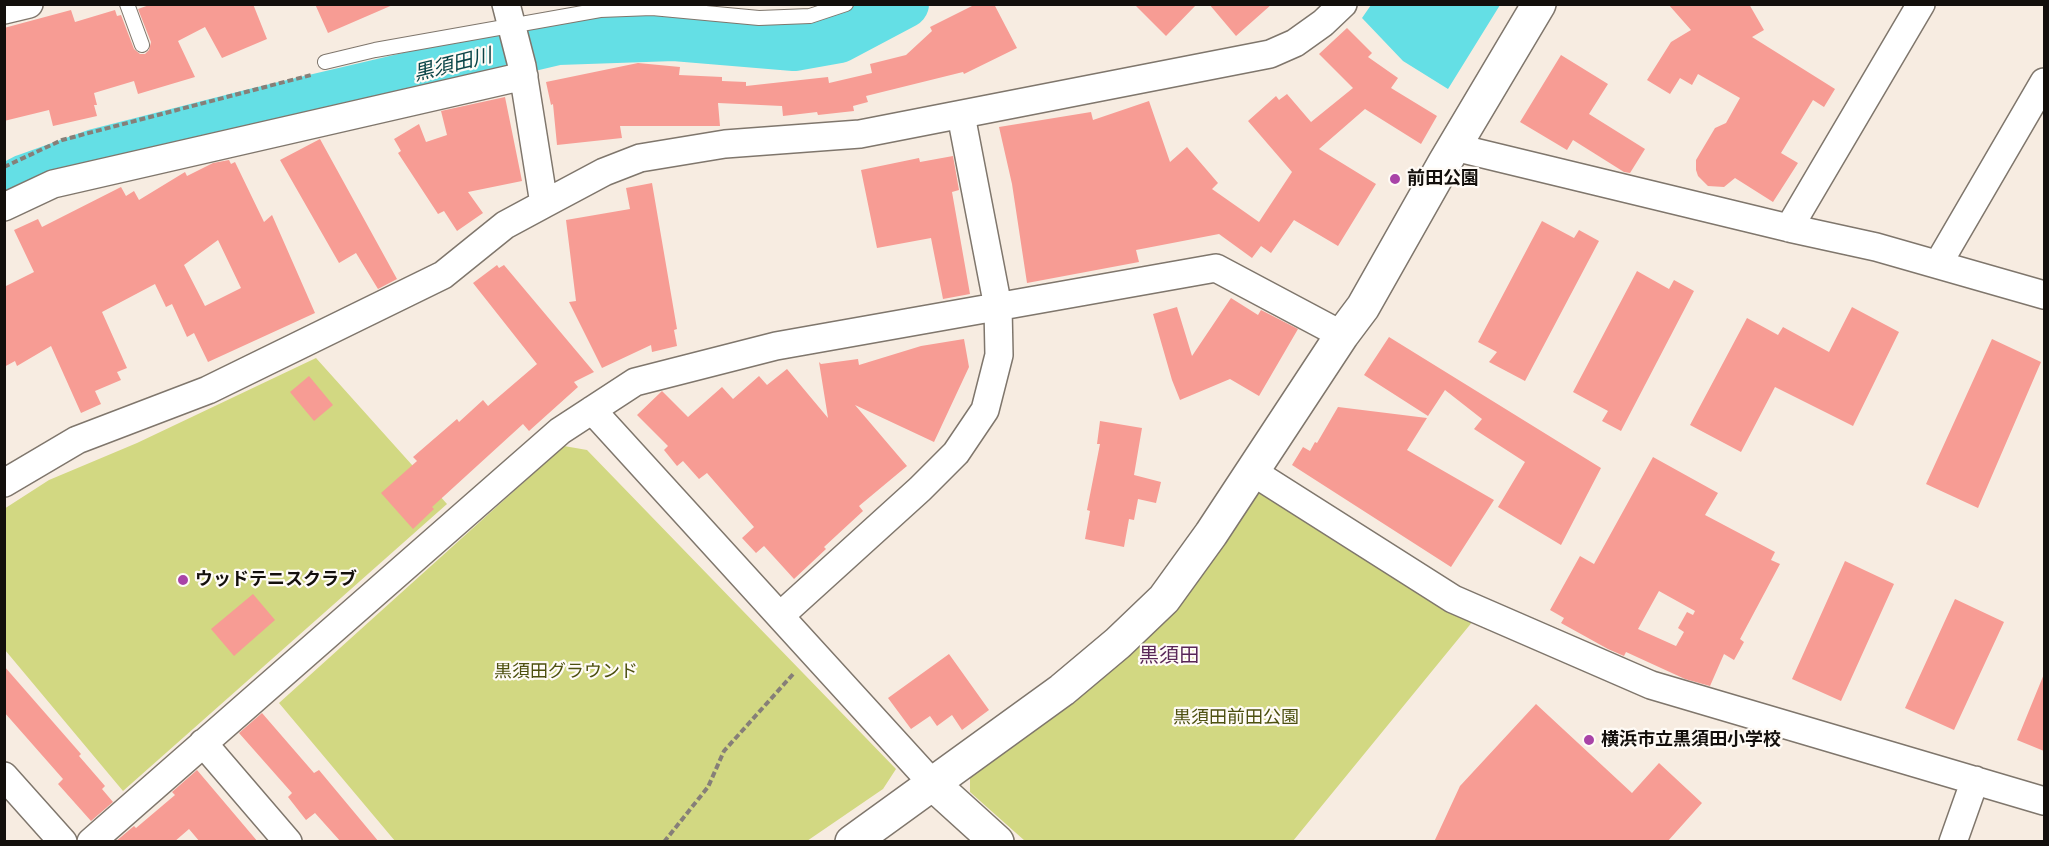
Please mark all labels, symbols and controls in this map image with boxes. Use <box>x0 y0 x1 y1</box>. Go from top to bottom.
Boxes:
water label: 黒須田川 <box>411 45 495 87</box>
place label: 前田公園 <box>1407 168 1479 190</box>
marker: 前田公園 <box>1388 172 1402 186</box>
place label: ウッドテニスクラブ <box>195 569 357 591</box>
marker: ウッドテニスクラブ <box>176 573 190 587</box>
district label: 黒須田 <box>1139 645 1199 669</box>
park label: 黒須田グラウンド <box>494 661 638 683</box>
park label: 黒須田前田公園 <box>1173 707 1299 729</box>
place label: 横浜市立黒須田小学校 <box>1601 729 1781 751</box>
marker: 横浜市立黒須田小学校 <box>1582 733 1596 747</box>

